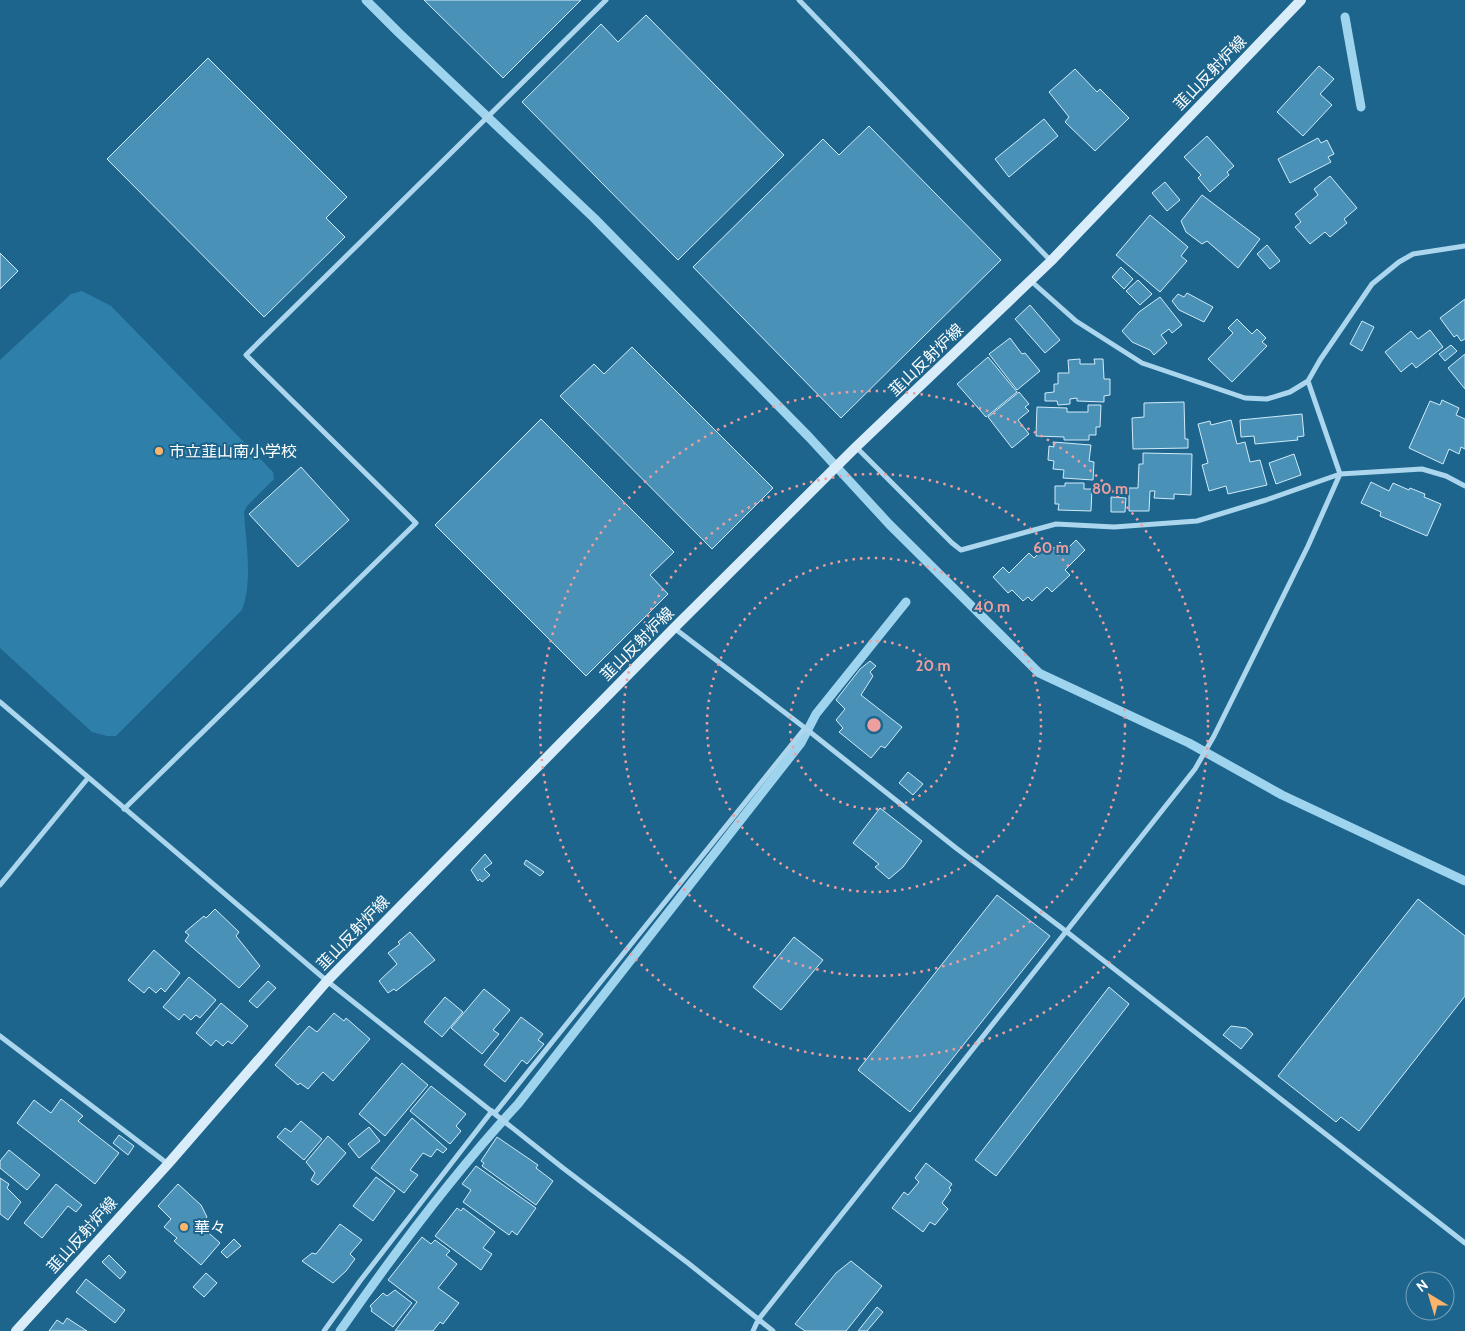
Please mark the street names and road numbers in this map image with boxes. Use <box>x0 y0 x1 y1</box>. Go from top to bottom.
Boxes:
street label: 韮山反射炉線 <box>1170 32 1250 114</box>
street label: 韮山反射炉線 <box>885 320 967 400</box>
street label: 韮山反射炉線 <box>596 603 678 685</box>
street label: 韮山反射炉線 <box>313 892 393 974</box>
street label: 韮山反射炉線 <box>43 1193 121 1277</box>

